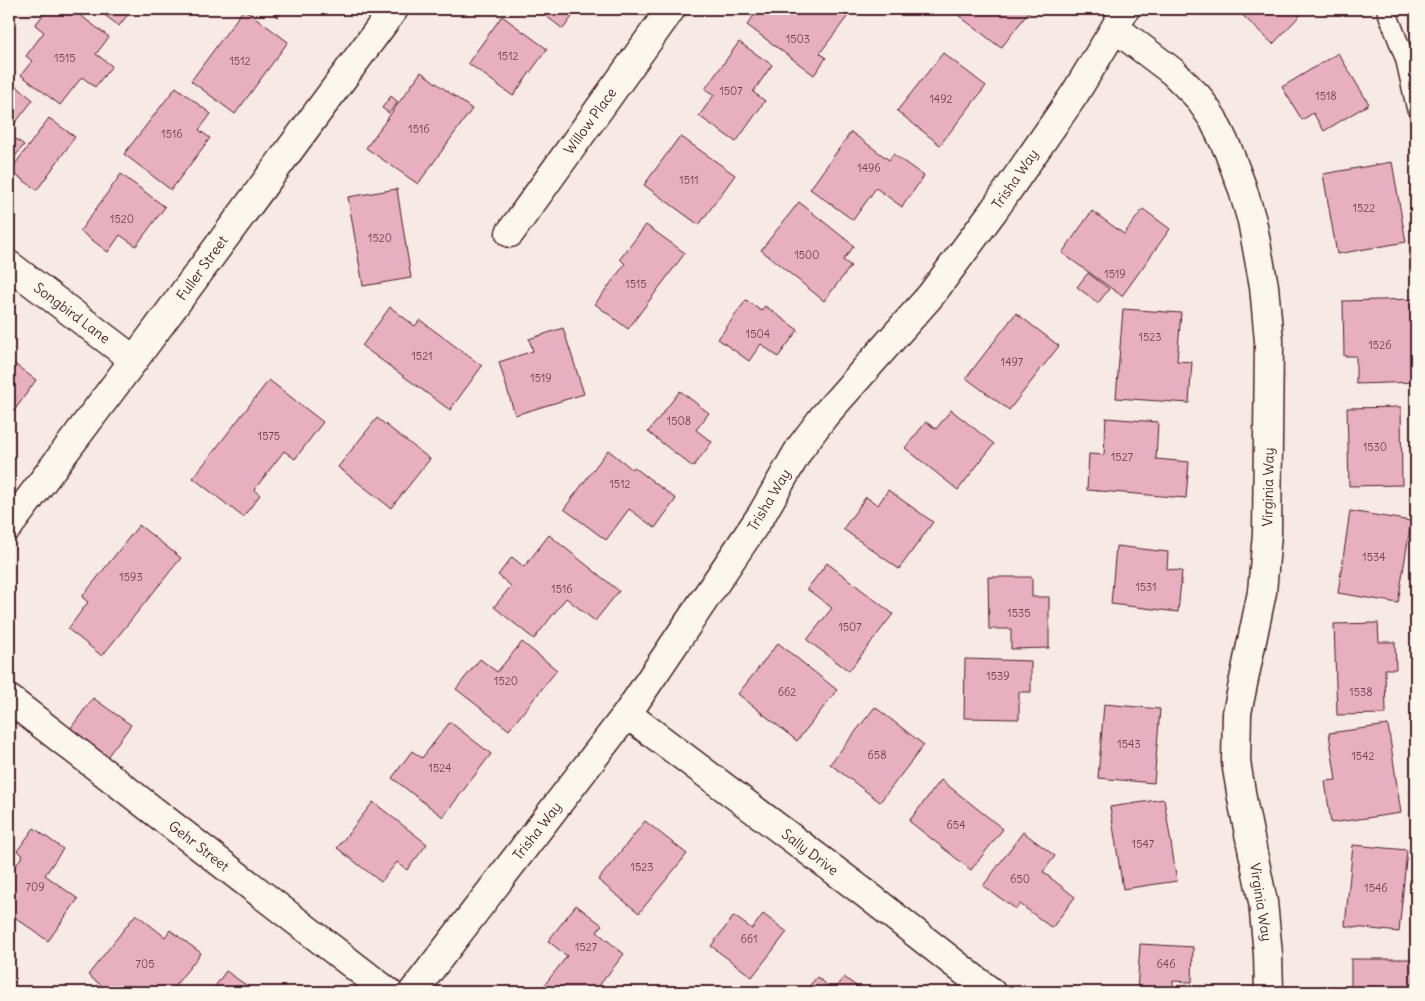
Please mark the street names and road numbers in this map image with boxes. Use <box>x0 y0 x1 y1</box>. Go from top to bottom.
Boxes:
street label: Willow Place <box>560 84 620 158</box>
street label: Trisha Way <box>988 146 1042 212</box>
street label: Fuller Street <box>172 232 232 304</box>
street label: Songbird Lane <box>30 279 114 347</box>
street label: Virginia Way <box>1258 447 1278 527</box>
street label: Trisha Way <box>743 466 795 534</box>
street label: Trisha Way <box>509 798 565 864</box>
street label: Gehr Street <box>165 817 233 875</box>
street label: Sally Drive <box>778 825 842 879</box>
street label: Virginia Way <box>1246 862 1276 942</box>

